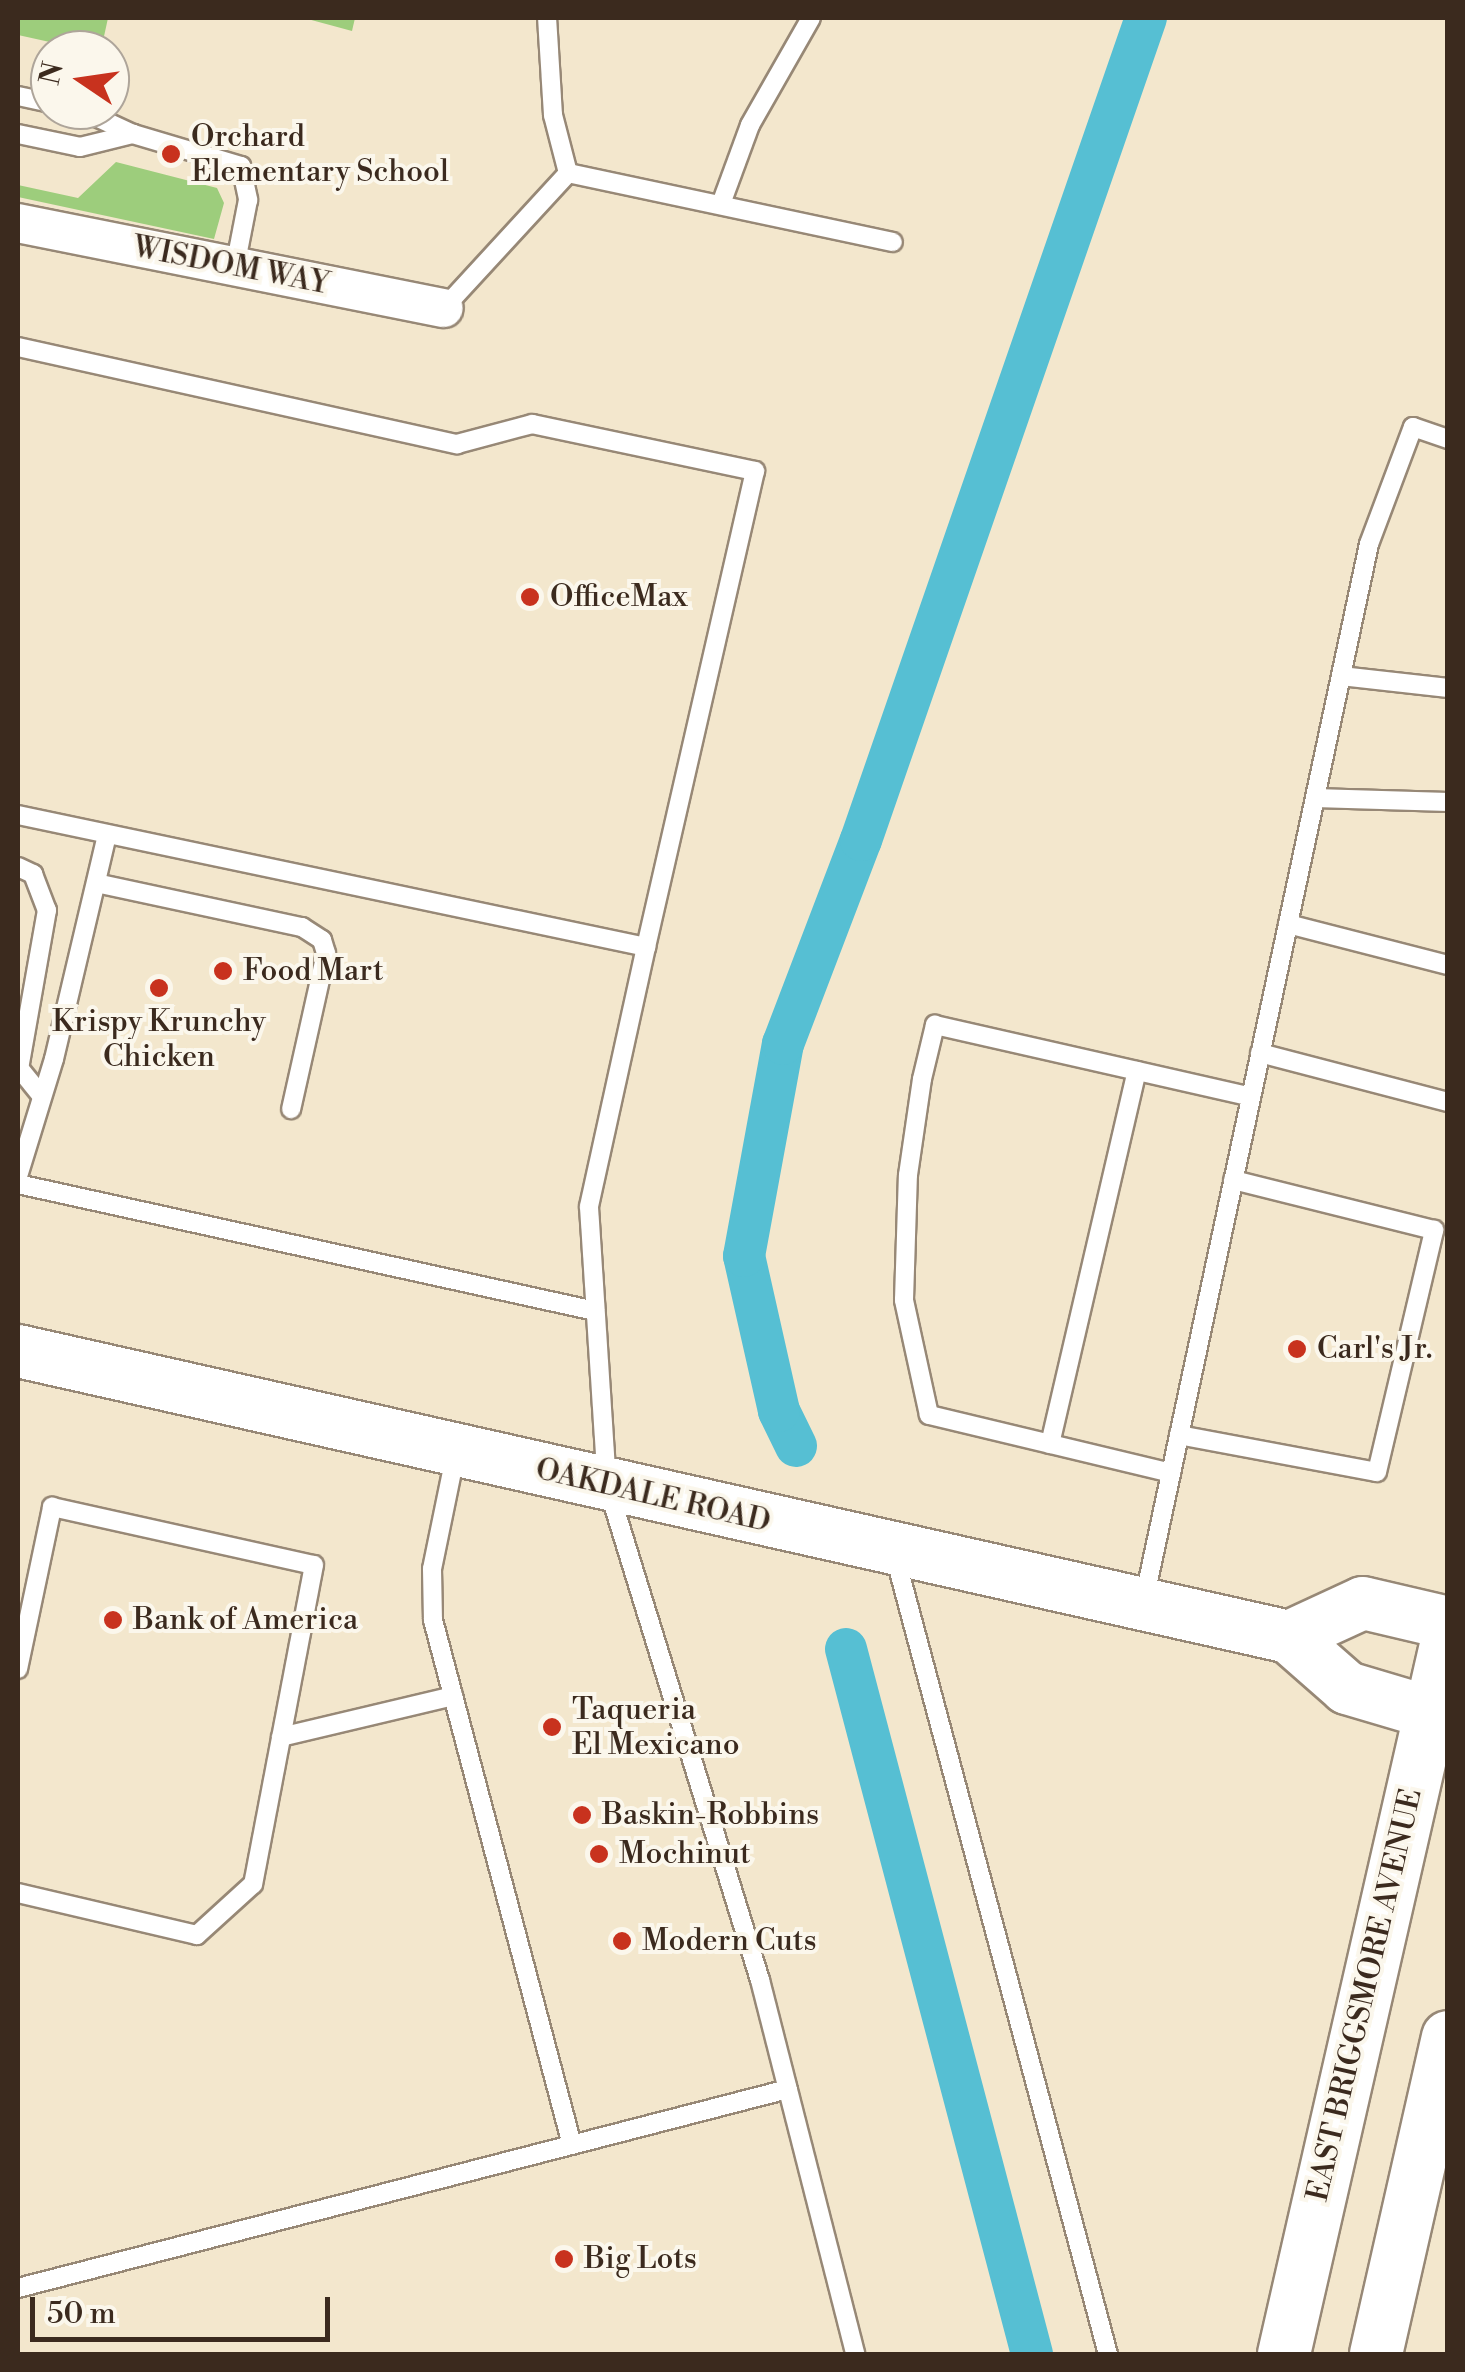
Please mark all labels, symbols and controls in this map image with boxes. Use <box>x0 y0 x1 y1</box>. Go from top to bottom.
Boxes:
north arrow <box>30 30 130 130</box>
text: N <box>33 59 72 88</box>
place label: Orchard Elementary School <box>191 119 449 190</box>
marker: Orchard Elementary School <box>160 143 182 165</box>
street label: WISDOM WAY <box>130 229 332 303</box>
place label: OfficeMax <box>550 579 688 615</box>
marker: OfficeMax <box>519 586 541 608</box>
place label: Food Mart <box>243 953 384 989</box>
marker: Food Mart <box>212 960 234 982</box>
marker: Krispy Krunchy Chicken <box>148 977 170 999</box>
place label: Krispy Krunchy Chicken <box>52 1004 266 1074</box>
place label: Carl's Jr. <box>1317 1331 1433 1367</box>
marker: Carl's Jr. <box>1286 1338 1308 1360</box>
street label: OAKDALE ROAD <box>532 1451 774 1541</box>
place label: Bank of America <box>133 1602 358 1638</box>
marker: Bank of America <box>102 1609 124 1631</box>
place label: Taqueria El Mexicano <box>572 1692 739 1762</box>
marker: Taqueria El Mexicano <box>541 1716 563 1738</box>
street label: EAST BRIGGSMORE AVENUE <box>1300 1785 1430 2205</box>
place label: Baskin-Robbins <box>602 1797 819 1833</box>
marker: Baskin-Robbins <box>571 1804 593 1826</box>
place label: Mochinut <box>619 1836 751 1872</box>
marker: Mochinut <box>588 1843 610 1865</box>
place label: Modern Cuts <box>642 1923 817 1959</box>
marker: Modern Cuts <box>611 1930 633 1952</box>
place label: Big Lots <box>584 2241 697 2277</box>
marker: Big Lots <box>553 2248 575 2270</box>
scale bar <box>35 2277 335 2339</box>
text: 50 m <box>47 2295 116 2333</box>

